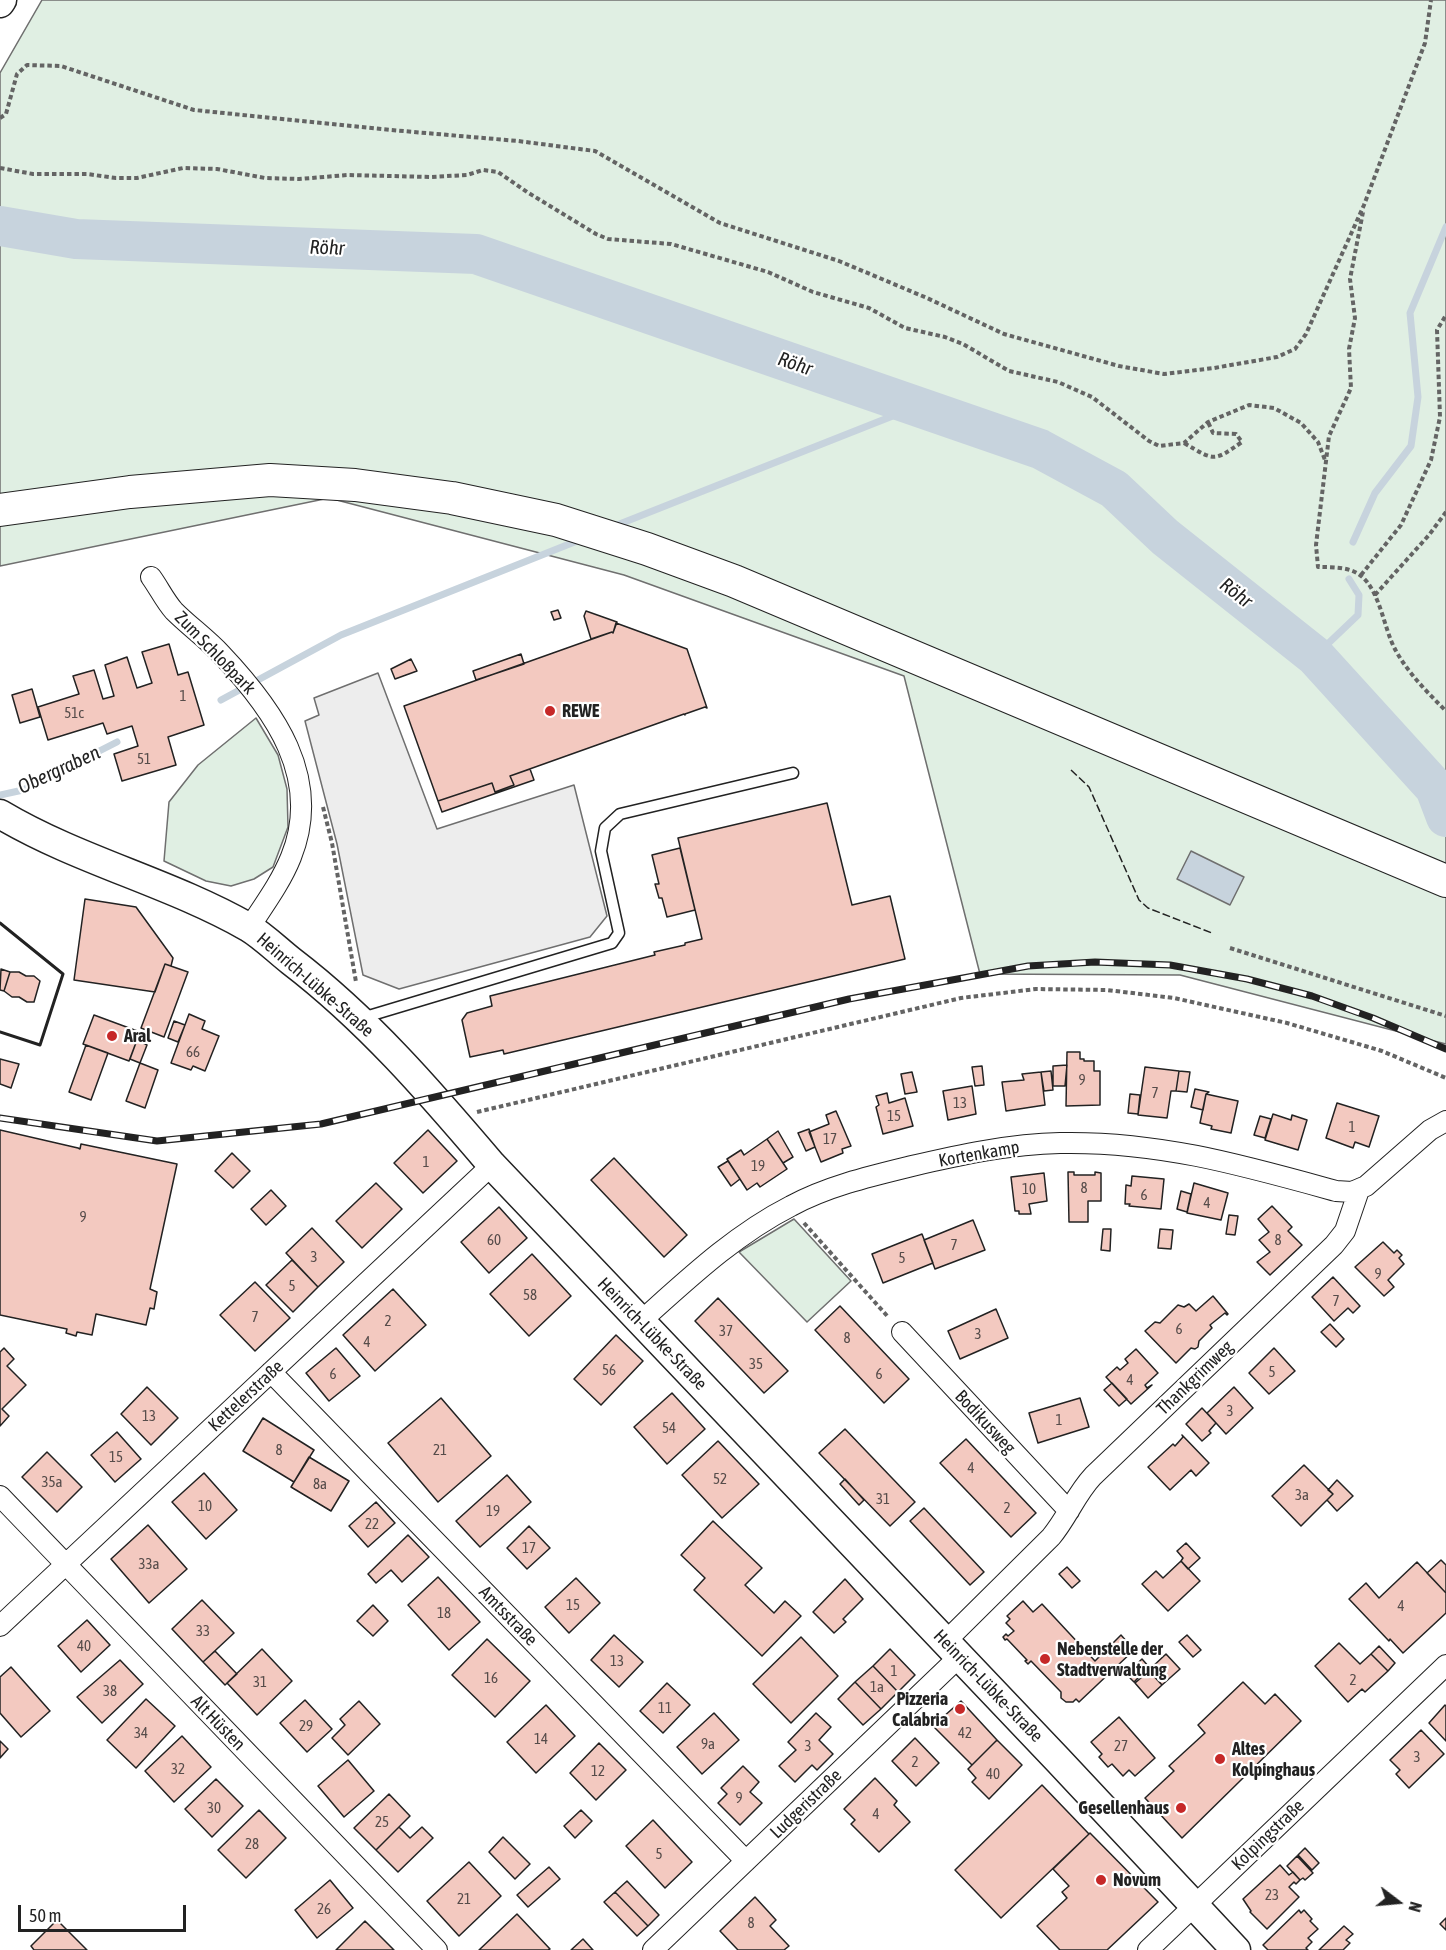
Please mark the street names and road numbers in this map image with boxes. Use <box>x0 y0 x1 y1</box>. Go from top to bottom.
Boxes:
street label: Zum Schloßpark <box>170 607 260 699</box>
street label: Heinrich-Lübke-Straße <box>252 928 378 1042</box>
street label: Kortenkamp <box>937 1136 1021 1172</box>
street label: Heinrich-Lübke-Straße <box>593 1273 711 1395</box>
street label: Thankgrimweg <box>1152 1336 1238 1420</box>
street label: Kettelerstraße <box>204 1356 288 1436</box>
street label: Bodikusweg <box>950 1386 1020 1458</box>
street label: Amtsstraße <box>474 1582 542 1650</box>
street label: Heinrich-Lübke-Straße <box>929 1625 1047 1747</box>
street label: Alt Hüsten <box>186 1691 250 1755</box>
street label: Ludgeristraße <box>766 1765 846 1843</box>
street label: Kolpingstraße <box>1227 1795 1309 1875</box>

